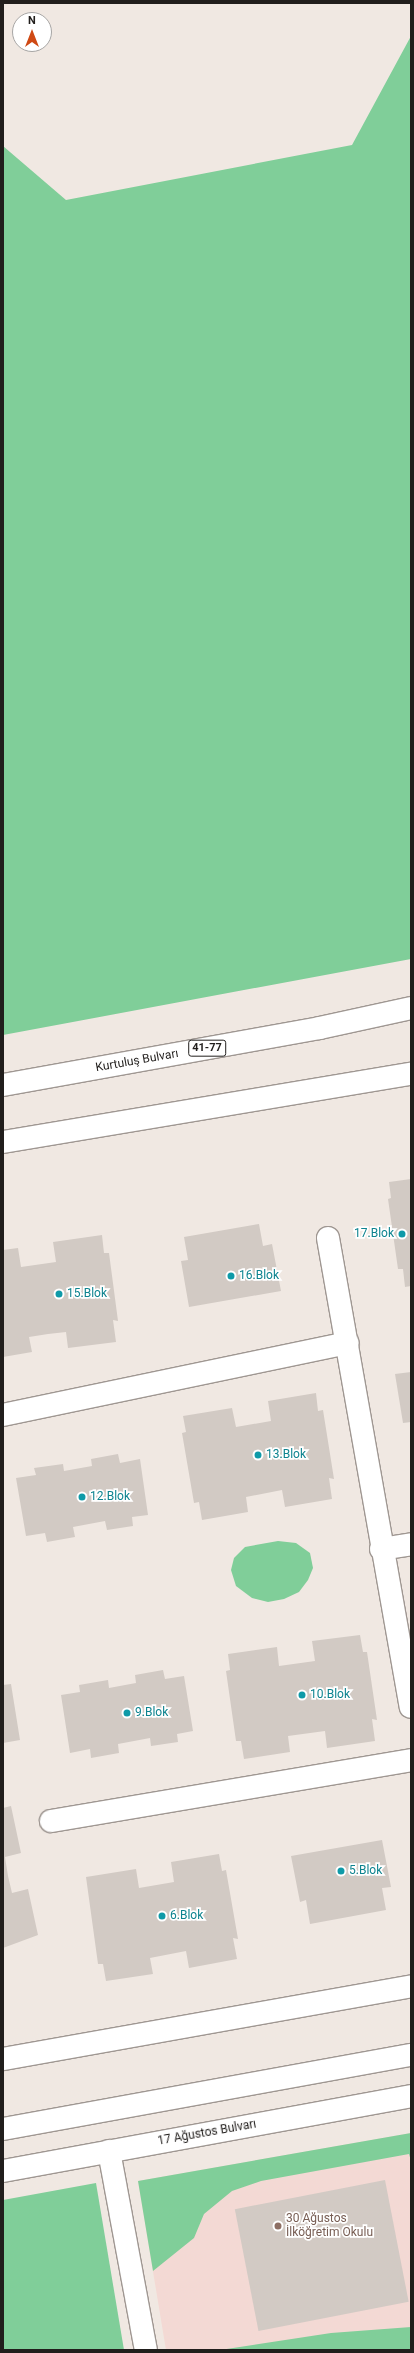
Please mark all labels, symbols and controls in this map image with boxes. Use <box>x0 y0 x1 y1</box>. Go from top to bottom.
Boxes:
north arrow <box>12 12 52 52</box>
text: N <box>28 14 36 27</box>
road number: 41-77 <box>188 1039 226 1057</box>
street label: Kurtuluş Bulvarı <box>94 1047 180 1075</box>
place label: 17.Blok <box>354 1227 394 1241</box>
marker: 17.Blok <box>397 1229 407 1239</box>
place label: 16.Blok <box>239 1269 279 1283</box>
marker: 16.Blok <box>226 1271 236 1281</box>
place label: 15.Blok <box>67 1287 107 1301</box>
marker: 15.Blok <box>54 1289 64 1299</box>
place label: 13.Blok <box>266 1448 306 1462</box>
marker: 13.Blok <box>253 1450 263 1460</box>
place label: 12.Blok <box>90 1490 130 1504</box>
marker: 12.Blok <box>77 1492 87 1502</box>
place label: 10.Blok <box>310 1688 350 1702</box>
marker: 10.Blok <box>297 1690 307 1700</box>
place label: 9.Blok <box>135 1706 168 1720</box>
marker: 9.Blok <box>122 1708 132 1718</box>
place label: 5.Blok <box>349 1864 382 1878</box>
marker: 5.Blok <box>336 1866 346 1876</box>
place label: 6.Blok <box>170 1909 203 1923</box>
marker: 6.Blok <box>157 1911 167 1921</box>
street label: 17 Ağustos Bulvarı <box>157 2117 257 2149</box>
place label: 30 Ağustos İlköğretim Okulu <box>286 2212 373 2240</box>
marker: 30 Ağustos İlköğretim Okulu <box>273 2221 283 2231</box>

